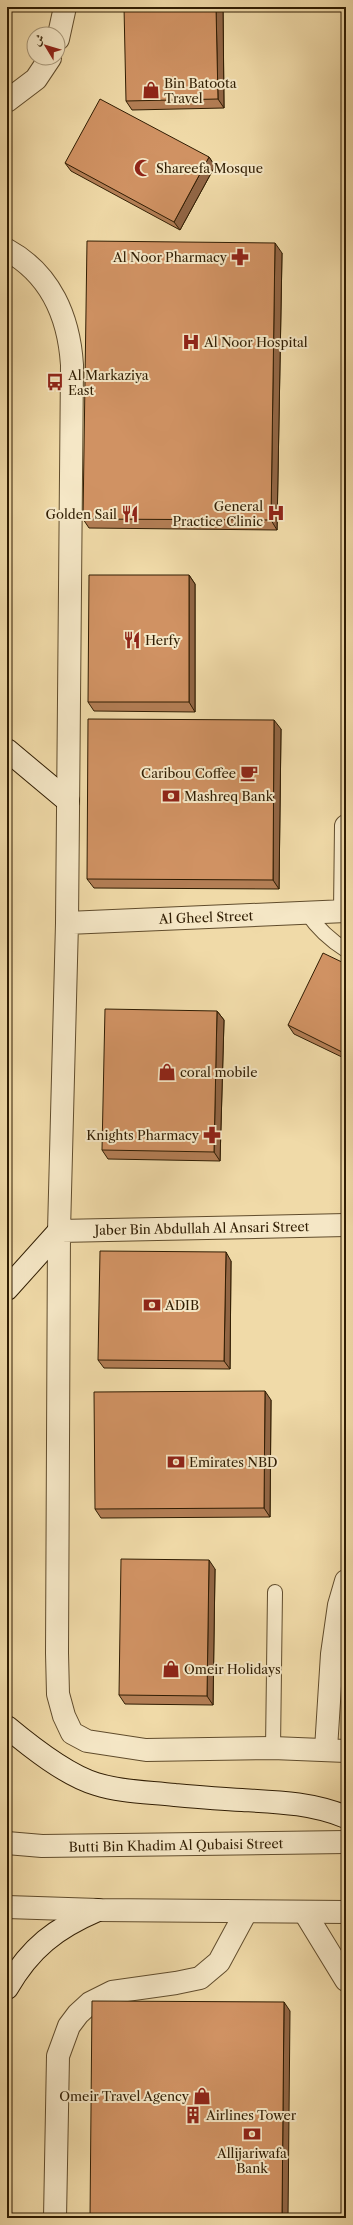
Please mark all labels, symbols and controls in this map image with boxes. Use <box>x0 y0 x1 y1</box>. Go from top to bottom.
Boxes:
north arrow <box>26 26 66 66</box>
text: ش <box>29 31 47 48</box>
place label: Bin Batoota Travel <box>164 75 237 106</box>
shop icon: Bin Batoota Travel <box>141 80 161 100</box>
mosque icon: Shareefa Mosque <box>133 158 153 178</box>
place label: Shareefa Mosque <box>156 160 263 176</box>
pharmacy icon: Al Noor Pharmacy <box>230 247 250 267</box>
place label: Al Noor Pharmacy <box>112 249 228 265</box>
hospital icon: Al Noor Hospital <box>181 332 201 352</box>
place label: Al Noor Hospital <box>203 334 308 350</box>
place label: Al Markaziya East <box>67 367 149 398</box>
bus stop icon: Al Markaziya East <box>45 372 65 392</box>
place label: General Practice Clinic <box>172 498 263 529</box>
hospital icon: General Practice Clinic <box>266 503 286 523</box>
restaurant icon: Golden Sail <box>120 504 140 524</box>
place label: Golden Sail <box>45 506 117 522</box>
restaurant icon: Herfy <box>122 630 142 650</box>
place label: Herfy <box>145 632 181 648</box>
cafe icon: Caribou Coffee <box>239 763 259 783</box>
place label: Caribou Coffee <box>141 765 236 781</box>
bank icon: Mashreq Bank <box>161 786 181 806</box>
place label: Mashreq Bank <box>184 788 274 804</box>
street label: Al Gheel Street <box>158 907 254 927</box>
shop icon: coral mobile <box>157 1062 177 1082</box>
place label: coral mobile <box>180 1064 257 1080</box>
pharmacy icon: Knights Pharmacy <box>202 1125 222 1145</box>
place label: Knights Pharmacy <box>86 1127 200 1143</box>
street label: Jaber Bin Abdullah Al Ansari Street <box>93 1218 310 1238</box>
bank icon: ADIB <box>142 1295 162 1315</box>
place label: ADIB <box>164 1297 199 1313</box>
bank icon: Emirates NBD <box>166 1452 186 1472</box>
place label: Emirates NBD <box>189 1454 278 1470</box>
shop icon: Omeir Holidays <box>161 1659 181 1679</box>
place label: Omeir Holidays <box>184 1661 281 1677</box>
street label: Butti Bin Khadim Al Qubaisi Street <box>69 1835 284 1855</box>
shop icon: Omeir Travel Agency <box>192 2086 212 2106</box>
place label: Omeir Travel Agency <box>59 2088 190 2104</box>
building icon: Airlines Tower <box>183 2105 203 2125</box>
place label: Airlines Tower <box>205 2107 297 2123</box>
bank icon: Allijariwafa Bank <box>242 2124 262 2144</box>
place label: Allijariwafa Bank <box>216 2145 287 2176</box>

